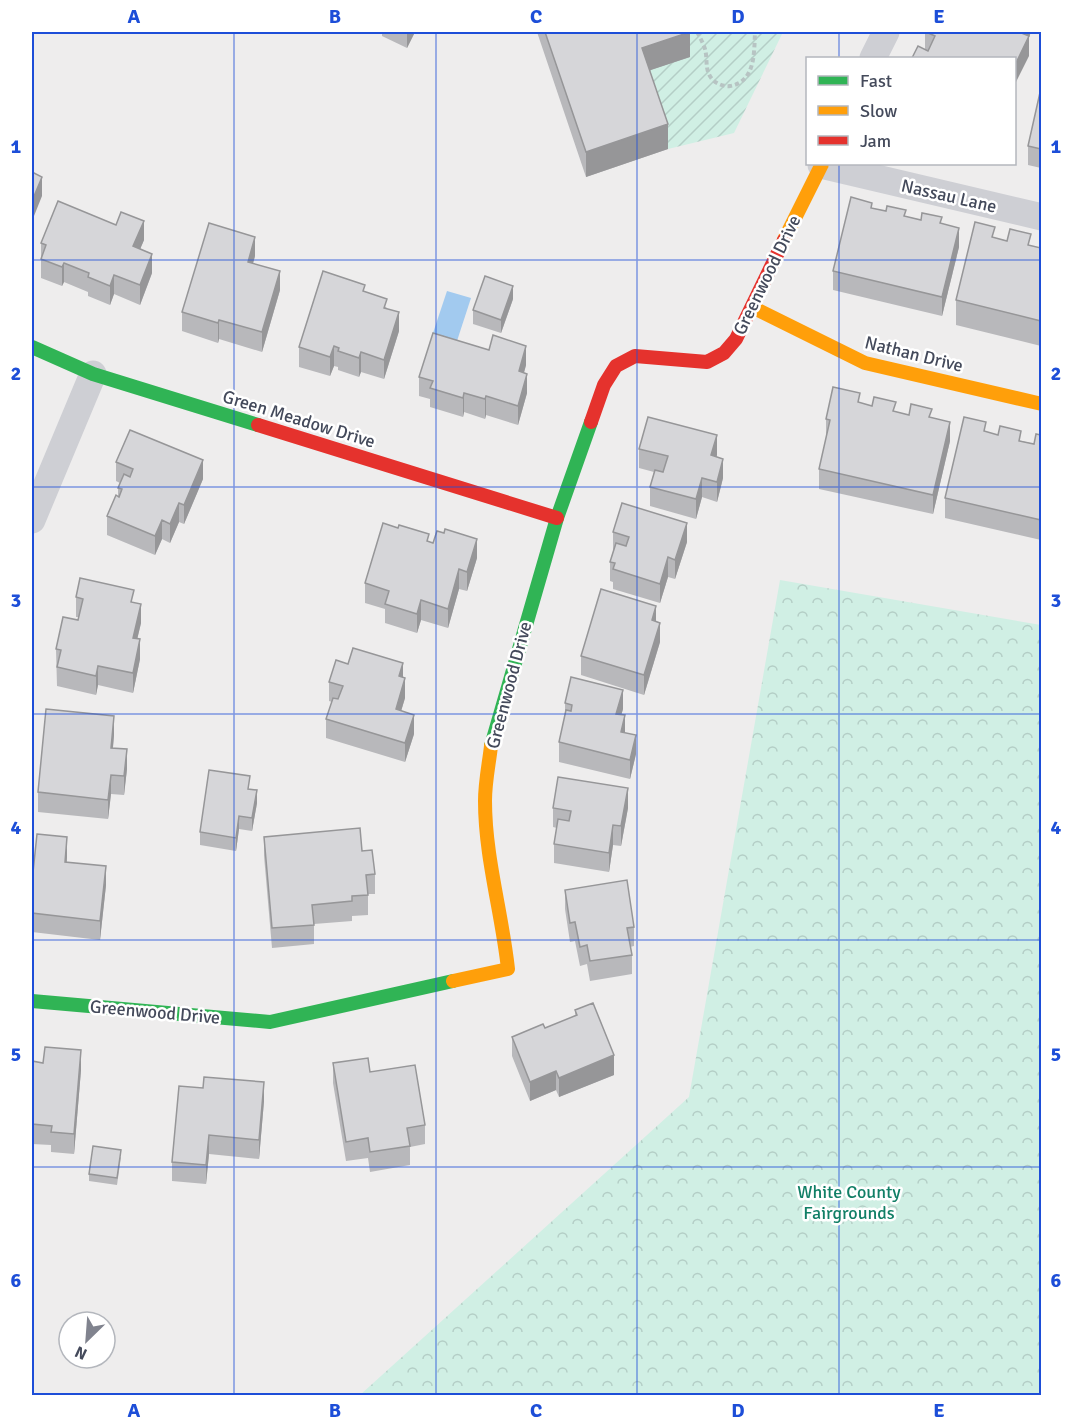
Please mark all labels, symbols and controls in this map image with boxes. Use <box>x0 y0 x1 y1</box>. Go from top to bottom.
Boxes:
text: A <box>128 4 141 29</box>
text: B <box>329 4 341 29</box>
text: C <box>530 4 542 29</box>
text: D <box>731 4 745 29</box>
text: E <box>933 4 945 29</box>
legend <box>806 57 1016 165</box>
text: Fast <box>860 70 892 92</box>
text: Slow <box>860 100 897 122</box>
text: Jam <box>860 130 891 152</box>
text: 1 <box>11 134 22 159</box>
text: 1 <box>1051 134 1062 159</box>
street label: Nassau Lane <box>899 174 999 218</box>
street label: Greenwood Drive <box>728 211 806 339</box>
street label: Nathan Drive <box>863 331 965 377</box>
text: 2 <box>11 361 21 386</box>
text: 2 <box>1051 361 1061 386</box>
street label: Green Meadow Drive <box>220 385 378 453</box>
text: 3 <box>11 588 21 613</box>
text: 3 <box>1051 588 1061 613</box>
street label: Greenwood Drive <box>481 619 537 751</box>
text: 4 <box>11 815 22 840</box>
text: 4 <box>1051 815 1062 840</box>
street label: Greenwood Drive <box>89 995 221 1029</box>
text: 5 <box>11 1042 21 1067</box>
text: 5 <box>1051 1042 1061 1067</box>
park label: White County Fairgrounds <box>797 1181 901 1224</box>
text: 6 <box>11 1268 22 1293</box>
text: 6 <box>1051 1268 1062 1293</box>
north arrow <box>57 1310 117 1370</box>
text: N <box>72 1341 90 1364</box>
text: A <box>128 1398 141 1423</box>
text: B <box>329 1398 341 1423</box>
text: C <box>530 1398 542 1423</box>
text: D <box>731 1398 745 1423</box>
text: E <box>933 1398 945 1423</box>

